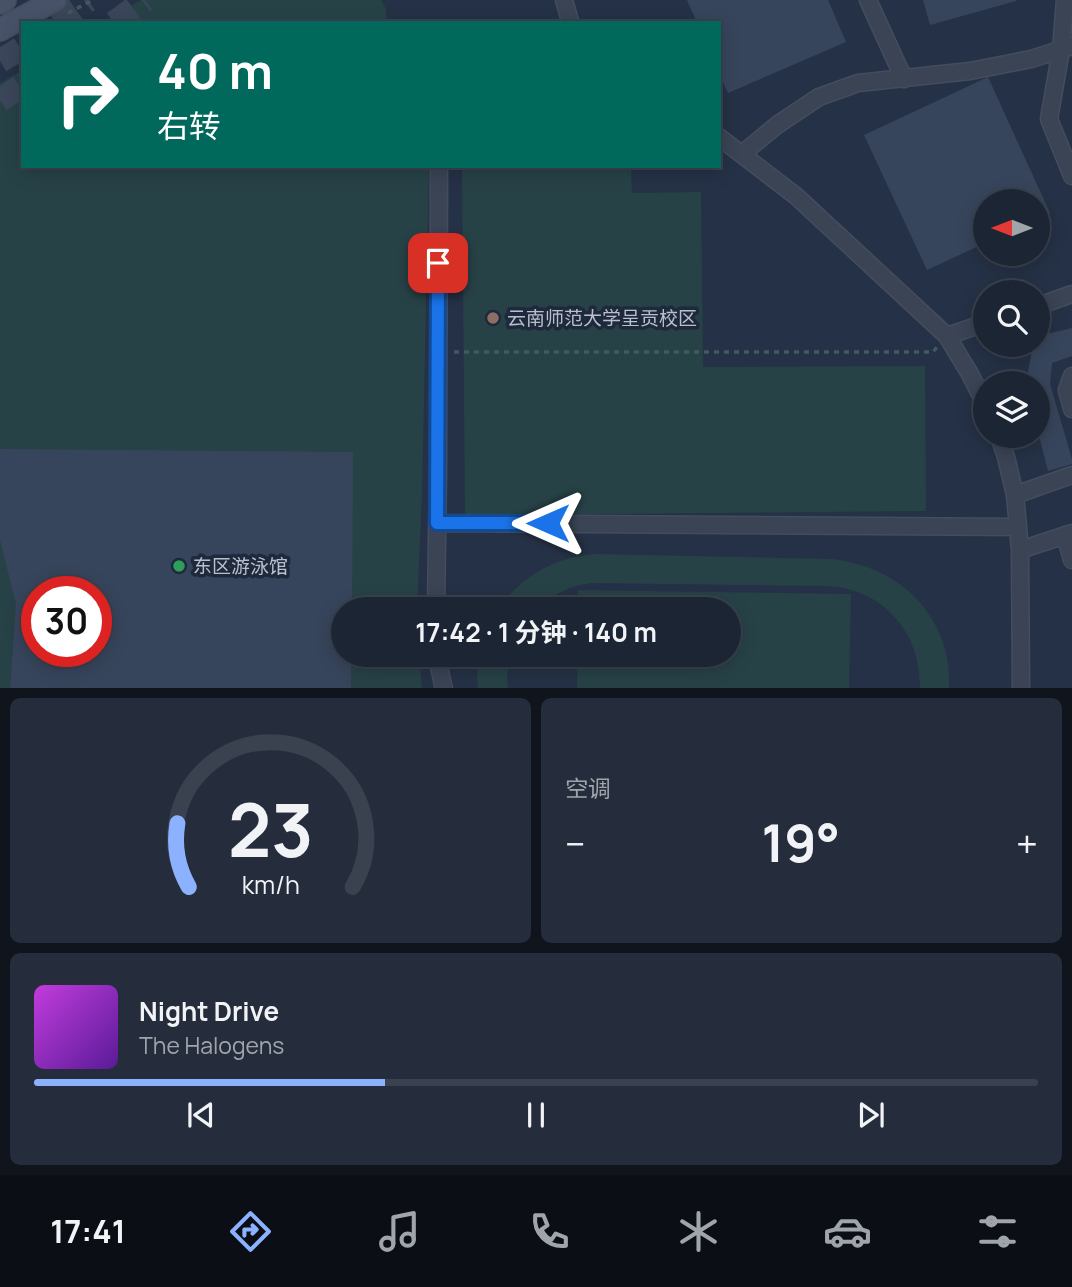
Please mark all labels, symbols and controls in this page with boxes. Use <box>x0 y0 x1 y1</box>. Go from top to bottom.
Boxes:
text: 40 m <box>157 37 273 104</box>
icon: right <box>42 49 133 140</box>
text: 右转 <box>157 104 221 148</box>
north arrow <box>973 189 1050 266</box>
map controls <box>973 189 1050 448</box>
pin <box>408 233 468 293</box>
icon: arrive <box>419 244 457 282</box>
button: search <box>973 280 1050 357</box>
place label: 云南师范大学呈贡校区 <box>507 305 697 331</box>
marker: 云南师范大学呈贡校区 <box>485 310 501 326</box>
button: layers <box>973 371 1050 448</box>
position arrow <box>511 486 585 560</box>
place label: 东区游泳馆 <box>193 553 288 579</box>
marker: 东区游泳馆 <box>171 558 187 574</box>
speed limit sign: 30 <box>21 576 112 667</box>
text: 17:42 · 1 分钟 · 140 m <box>415 614 657 650</box>
text: 空调 <box>565 772 611 804</box>
text: 23 <box>228 779 313 879</box>
text: 19° <box>762 807 840 878</box>
text: − <box>565 817 586 869</box>
text: + <box>1016 817 1038 869</box>
text: km/h <box>241 866 300 901</box>
text: Night Drive <box>139 993 279 1029</box>
text: The Halogens <box>139 1029 284 1061</box>
icon: previous <box>182 1096 220 1134</box>
icon: pause <box>517 1096 555 1134</box>
icon: next <box>852 1096 890 1134</box>
icon: directions <box>226 1207 275 1256</box>
icon: music <box>375 1207 424 1256</box>
icon: phone <box>525 1207 574 1256</box>
icon: climate <box>674 1207 723 1256</box>
icon: car <box>823 1207 872 1256</box>
icon: filters <box>973 1207 1022 1256</box>
text: 17:41 <box>50 1209 126 1253</box>

